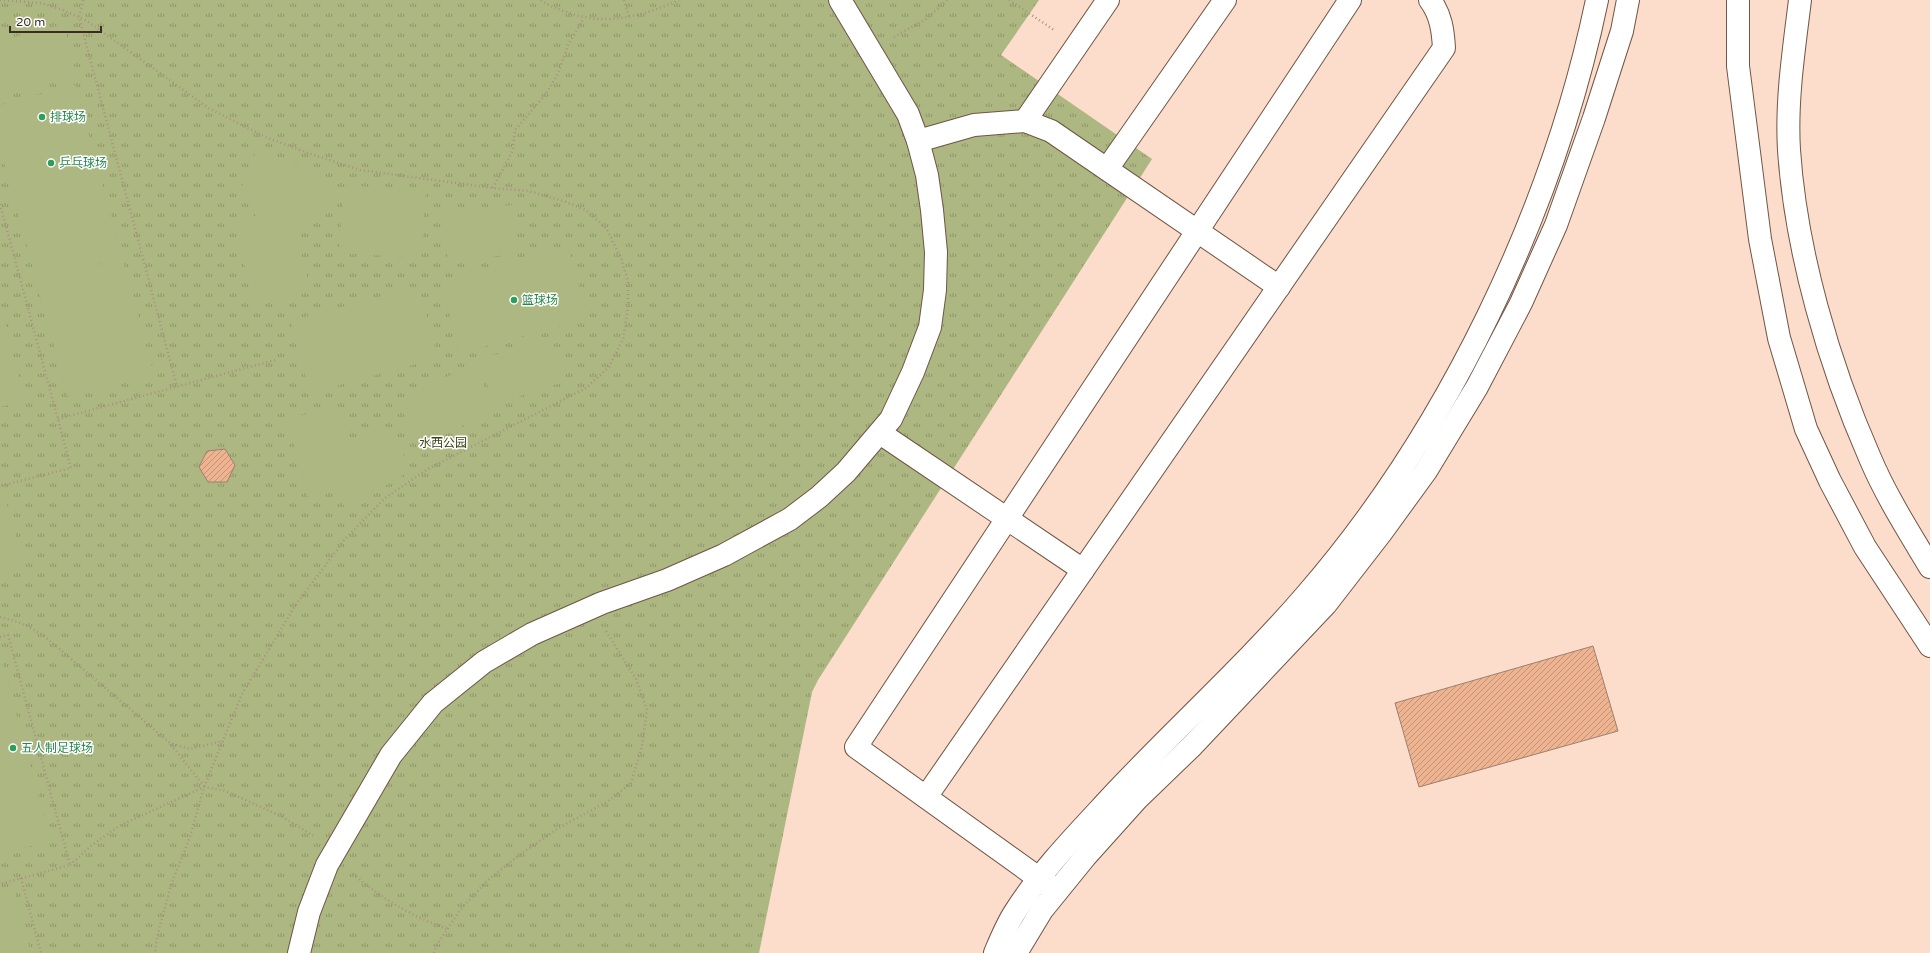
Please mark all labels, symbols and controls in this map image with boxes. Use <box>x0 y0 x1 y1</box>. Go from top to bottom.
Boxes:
scale bar <box>10 8 101 34</box>
text: 20 m <box>16 15 45 29</box>
place label: 排球场 <box>50 110 86 124</box>
marker: 排球场 <box>37 112 47 122</box>
place label: 乒乓球场 <box>59 156 107 170</box>
marker: 乒乓球场 <box>46 158 56 168</box>
place label: 篮球场 <box>522 293 558 307</box>
marker: 篮球场 <box>509 295 519 305</box>
park label: 水西公园 <box>419 436 467 450</box>
place label: 五人制足球场 <box>21 741 93 755</box>
marker: 五人制足球场 <box>8 743 18 753</box>

